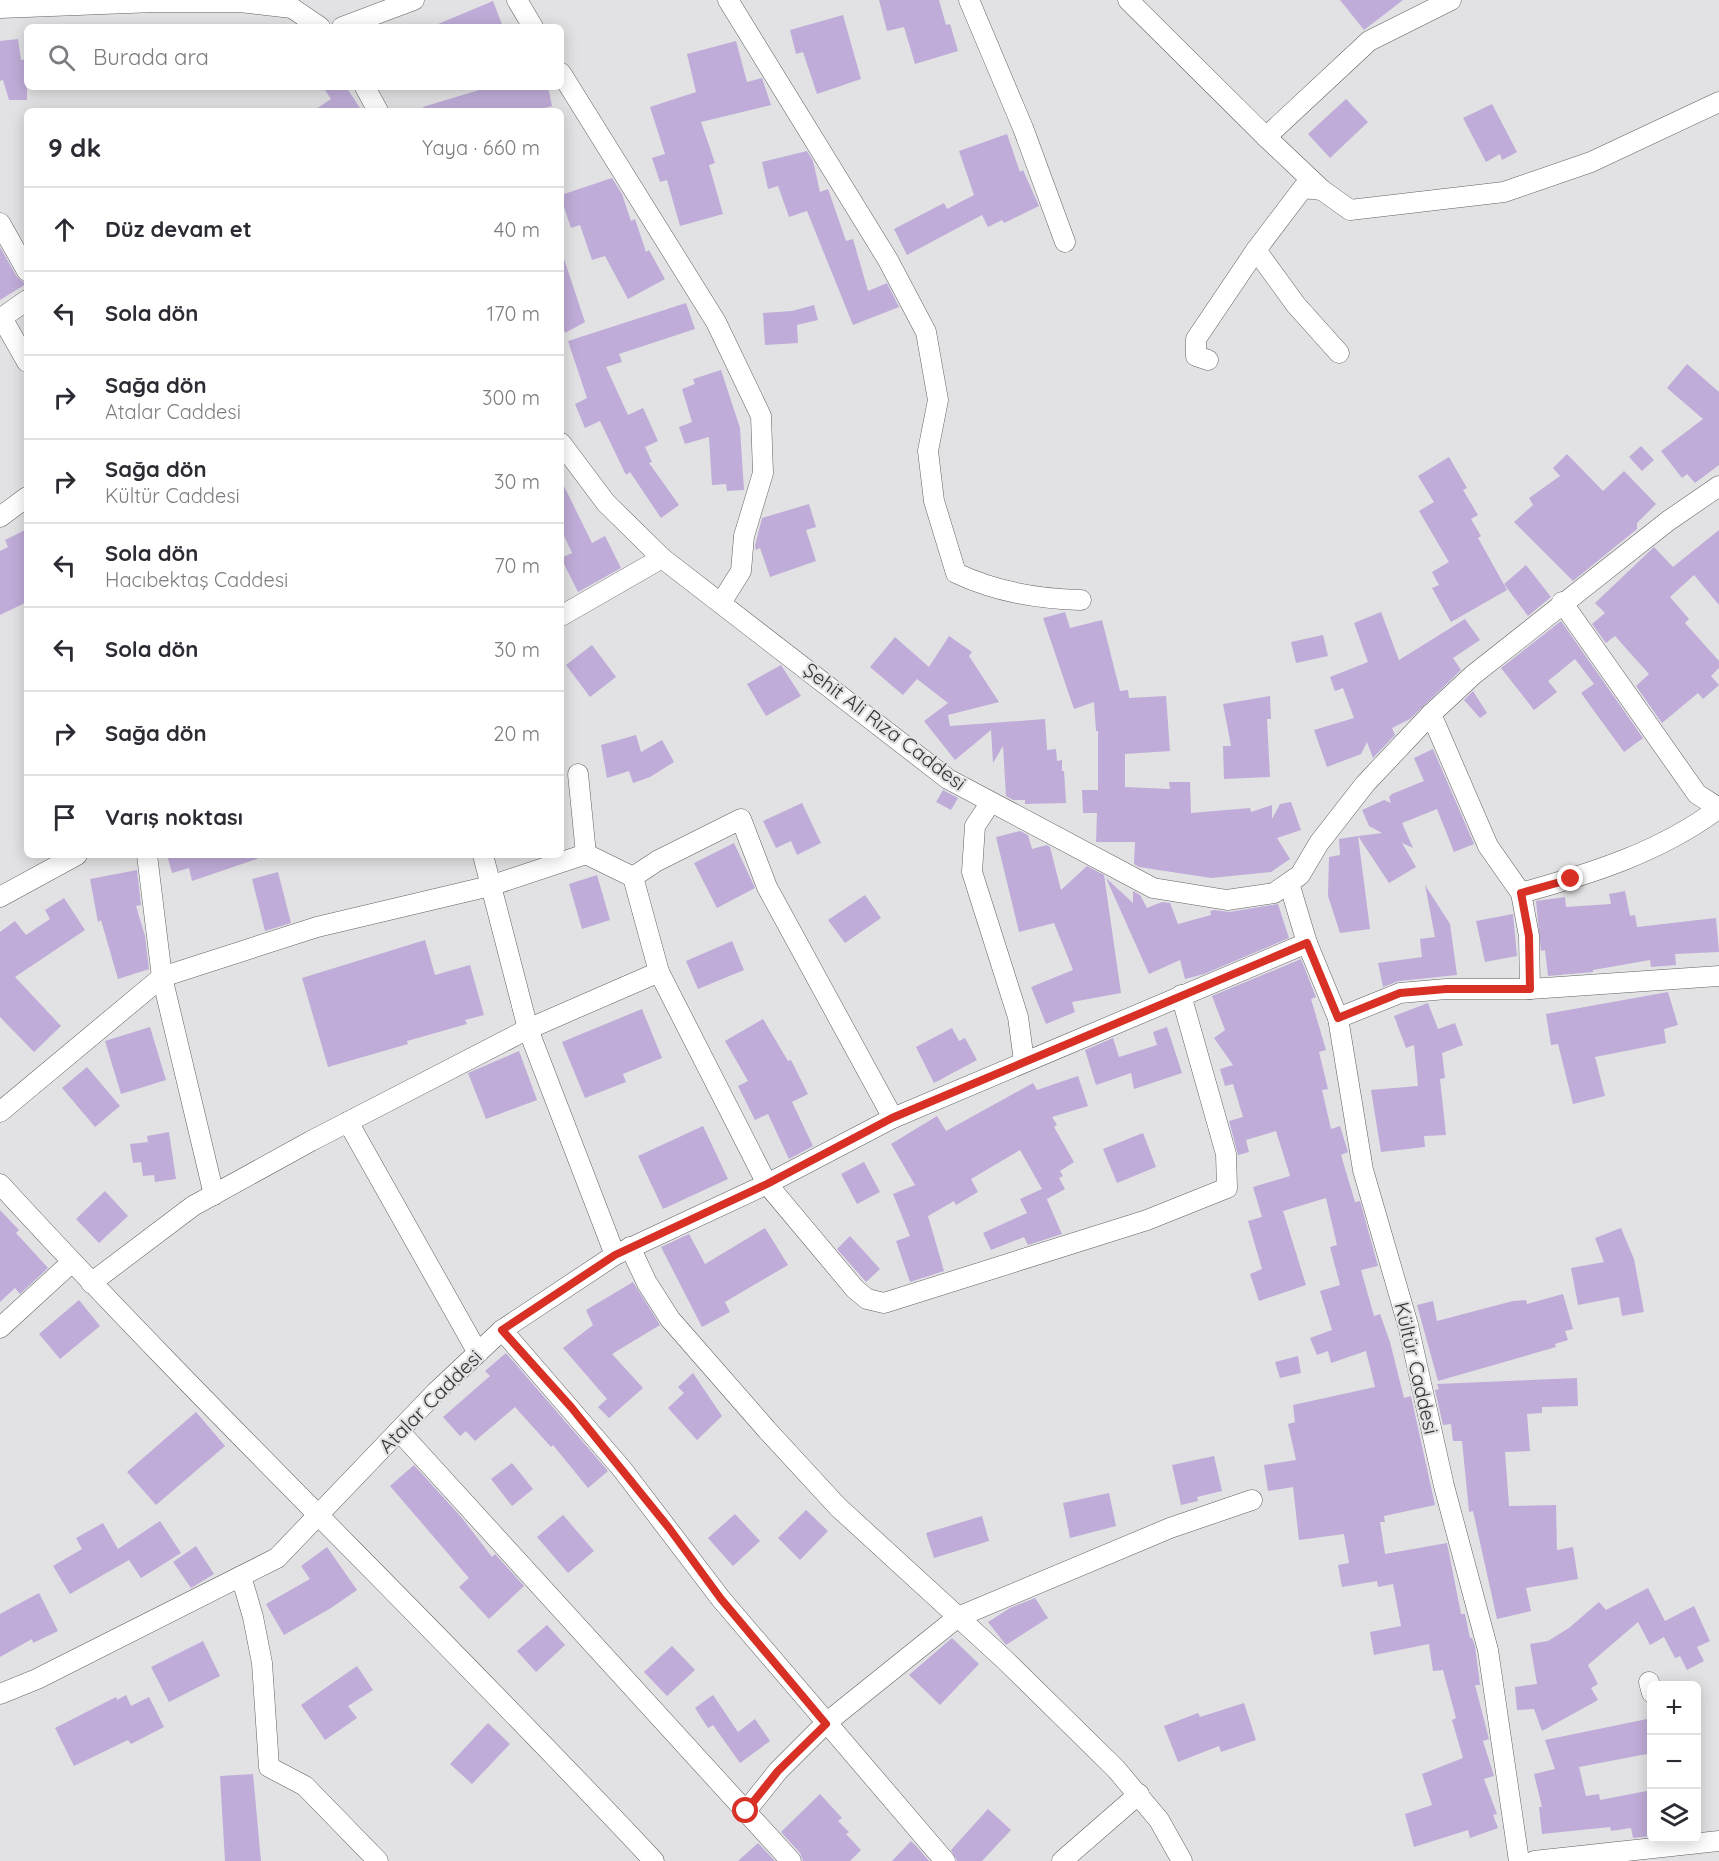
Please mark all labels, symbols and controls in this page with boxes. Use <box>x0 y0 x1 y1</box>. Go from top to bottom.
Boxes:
search box <box>24 24 564 90</box>
icon: search <box>45 41 78 74</box>
text: Burada ara <box>93 43 209 71</box>
text: 9 dk <box>48 131 101 164</box>
text: Yaya · 660 m <box>422 135 540 160</box>
icon: ahead <box>48 213 81 246</box>
text: Düz devam et <box>105 215 252 243</box>
text: 40 m <box>494 217 540 242</box>
icon: left <box>48 297 81 330</box>
text: Sola dön <box>105 299 198 327</box>
text: 170 m <box>487 301 540 326</box>
text: Sağa dön <box>105 371 207 399</box>
icon: right <box>48 381 81 414</box>
text: 300 m <box>482 385 540 410</box>
text: Atalar Caddesi <box>105 399 241 424</box>
text: Sağa dön <box>105 455 207 483</box>
icon: right <box>48 465 81 498</box>
text: 30 m <box>494 469 540 494</box>
text: Kültür Caddesi <box>105 483 240 508</box>
text: Sola dön <box>105 539 198 567</box>
icon: left <box>48 549 81 582</box>
text: 70 m <box>494 553 540 578</box>
text: Hacıbektaş Caddesi <box>105 567 288 592</box>
icon: left <box>48 633 81 666</box>
text: Sola dön <box>105 635 198 663</box>
text: 30 m <box>494 637 540 662</box>
street label: Şehit Ali Rıza Caddesi <box>799 657 971 795</box>
icon: right <box>48 717 81 750</box>
text: Sağa dön <box>105 719 207 747</box>
text: 20 m <box>493 721 540 746</box>
icon: arrive <box>48 801 81 834</box>
text: Varış noktası <box>105 803 243 831</box>
route end <box>1557 865 1583 891</box>
street label: Kültür Caddesi <box>1390 1299 1444 1437</box>
street label: Atalar Caddesi <box>373 1344 487 1458</box>
map controls <box>1647 1681 1701 1843</box>
button: + <box>1647 1681 1701 1735</box>
button: − <box>1647 1735 1701 1789</box>
button: layers <box>1647 1789 1701 1843</box>
route start <box>732 1797 758 1823</box>

